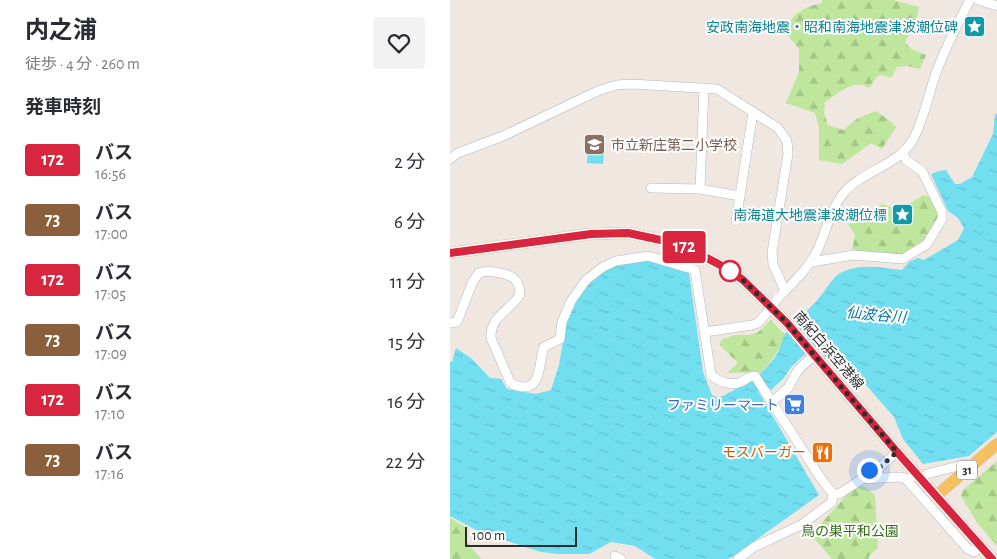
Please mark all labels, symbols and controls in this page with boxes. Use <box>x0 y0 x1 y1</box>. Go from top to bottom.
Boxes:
place icon: 安政南海地震・昭和南海地震津波潮位碑 <box>962 15 986 39</box>
button: heart <box>373 17 425 69</box>
text: 内之浦 <box>25 19 97 43</box>
place label: 安政南海地震・昭和南海地震津波潮位碑 <box>706 19 958 35</box>
text: 徒歩 · 4 分 · 260 m <box>25 56 140 72</box>
text: 発車時刻 <box>25 98 101 117</box>
school or university icon: 市立新庄第二小学校 <box>583 133 607 157</box>
place label: 市立新庄第二小学校 <box>611 137 737 153</box>
text: バス <box>95 144 133 163</box>
text: 172 <box>41 151 64 169</box>
text: 2 分 <box>394 153 425 172</box>
text: 16:56 <box>95 166 126 182</box>
place icon: 南海道大地震津波潮位標 <box>891 203 915 227</box>
text: バス <box>95 204 133 223</box>
place label: 南海道大地震津波潮位標 <box>733 207 887 223</box>
text: 73 <box>45 211 60 229</box>
text: 6 分 <box>394 213 425 232</box>
text: 17:00 <box>95 226 128 242</box>
line badge: 172 <box>655 231 713 263</box>
text: 172 <box>673 238 695 256</box>
unlabelled marker <box>719 260 741 282</box>
text: バス <box>95 264 133 283</box>
text: 172 <box>41 271 64 289</box>
text: 11 分 <box>390 273 425 292</box>
text: 17:05 <box>95 286 126 302</box>
water label: 仙波谷川 <box>845 304 909 326</box>
street label: 南紀白浜空港線 <box>791 308 866 392</box>
text: バス <box>95 324 133 343</box>
text: 73 <box>45 331 60 349</box>
text: 15 分 <box>388 333 425 352</box>
text: 17:09 <box>95 346 127 362</box>
text: バス <box>95 384 133 403</box>
text: 172 <box>41 391 64 409</box>
text: 16 分 <box>387 393 425 412</box>
supermarket icon: ファミリーマート <box>783 393 807 417</box>
place label: ファミリーマート <box>667 399 779 413</box>
text: 17:10 <box>95 406 125 422</box>
restaurant icon: モスバーガー <box>810 440 834 464</box>
text: バス <box>95 444 133 463</box>
place label: モスバーガー <box>722 445 806 460</box>
text: 73 <box>45 451 60 469</box>
text: 22 分 <box>386 453 425 472</box>
your location <box>857 458 882 483</box>
road number: 31 <box>957 460 977 480</box>
text: 17:16 <box>95 466 124 482</box>
scale bar <box>465 524 578 547</box>
park label: 鳥の巣平和公園 <box>801 524 899 539</box>
text: 100 m <box>472 529 505 543</box>

